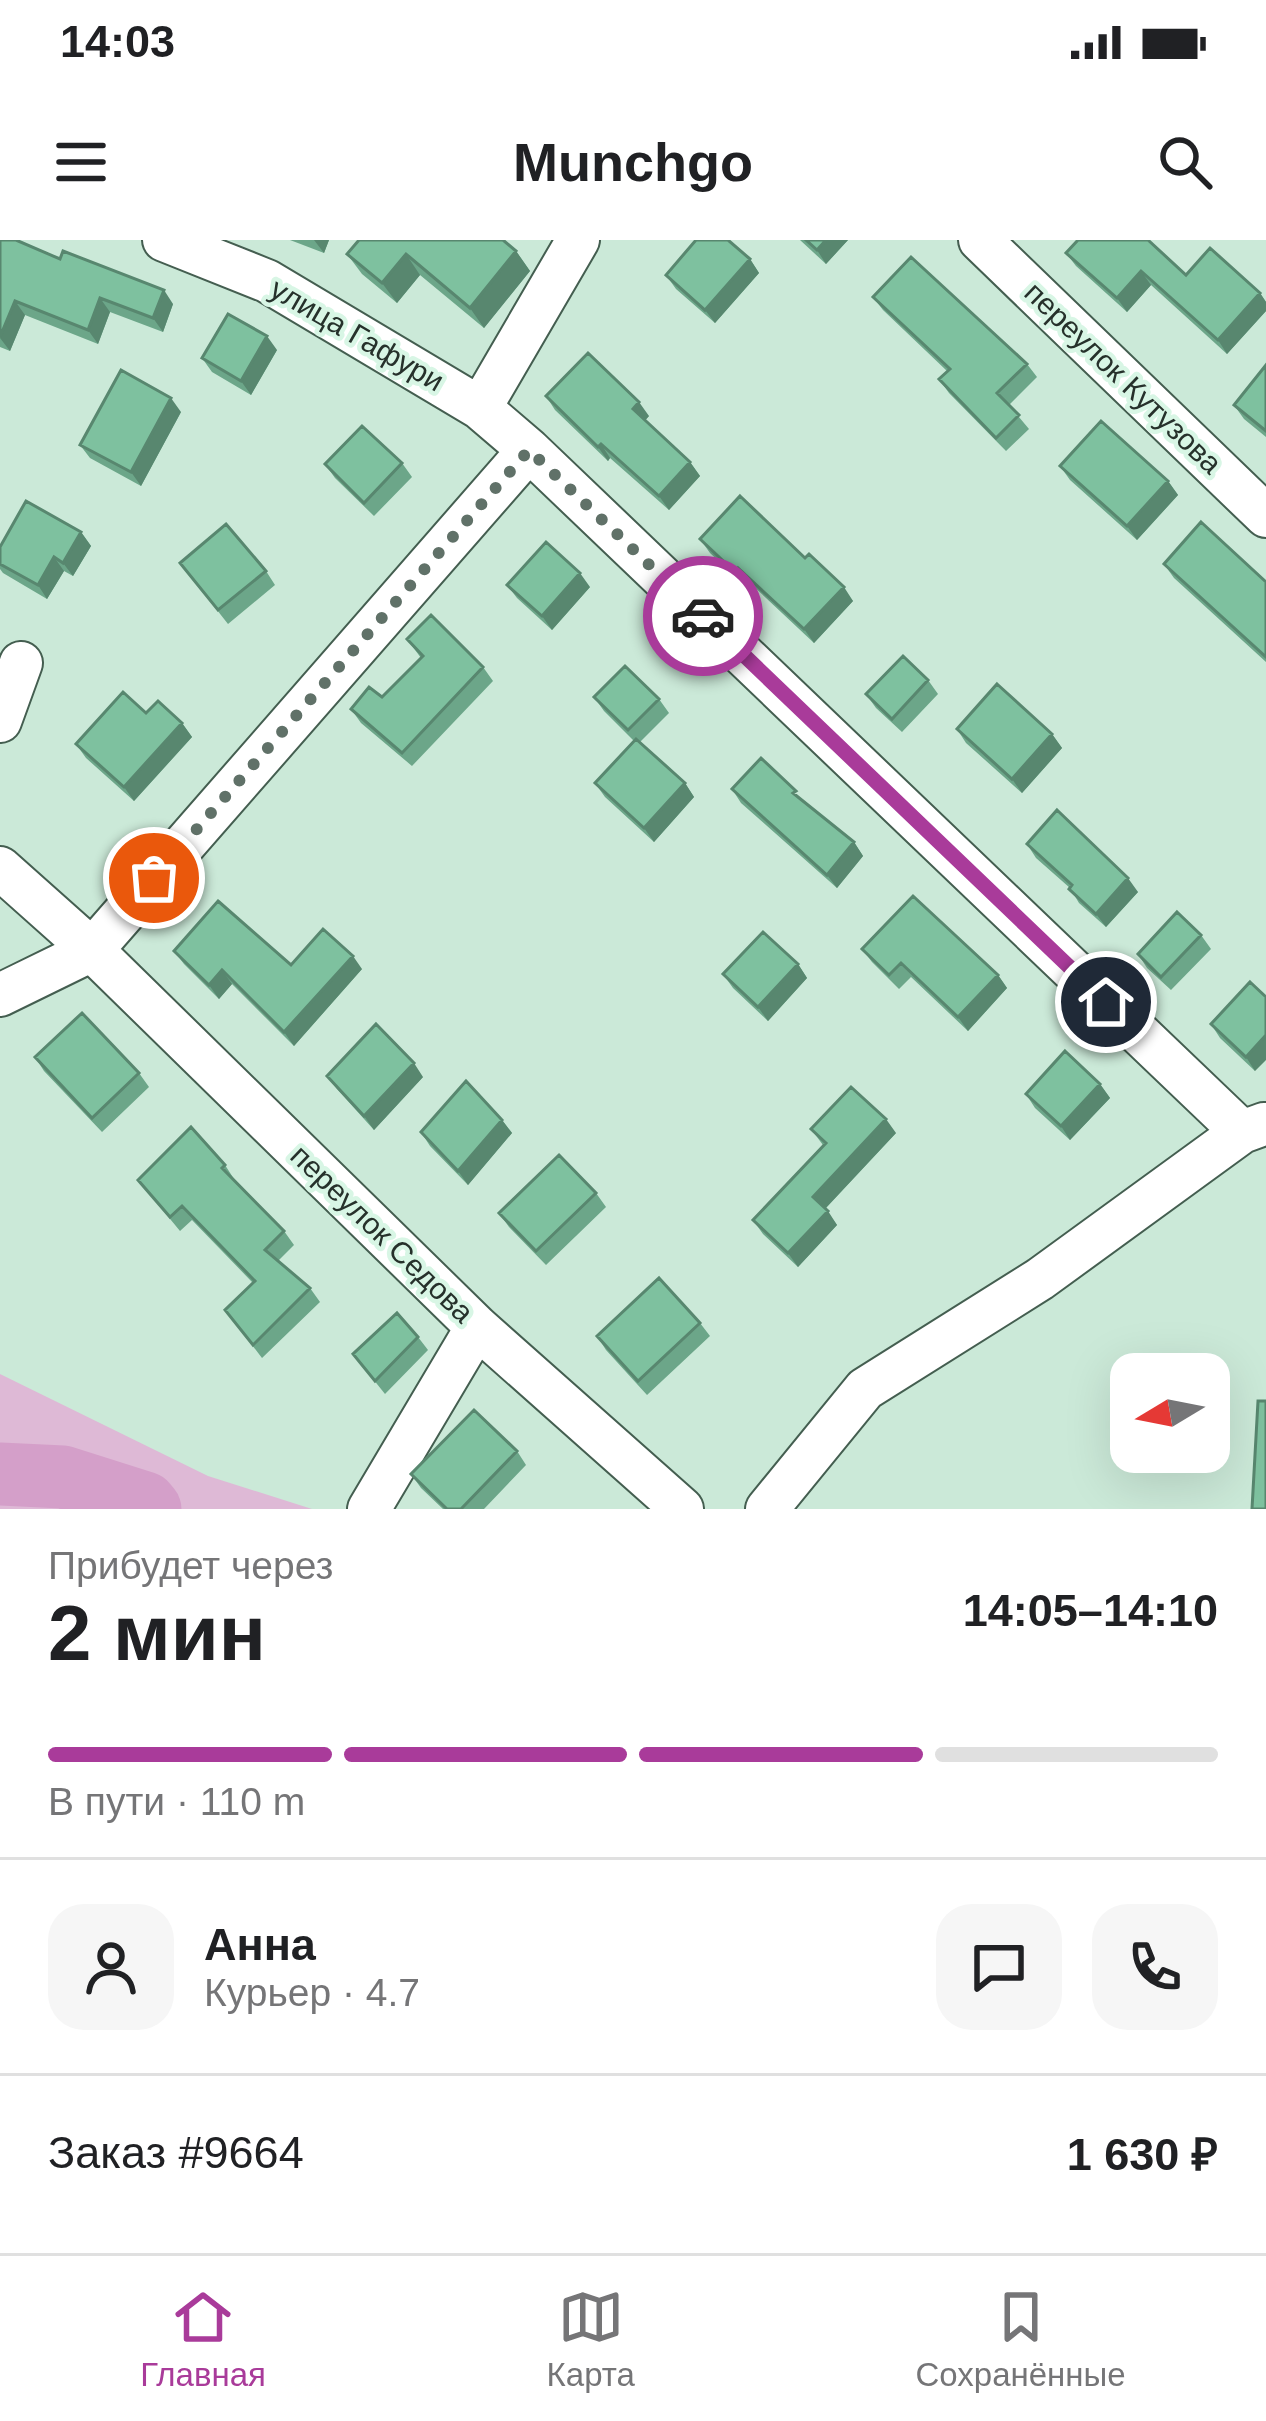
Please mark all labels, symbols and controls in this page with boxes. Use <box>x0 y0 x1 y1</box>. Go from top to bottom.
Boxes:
text: 14:03 <box>60 16 175 67</box>
icon: menu <box>48 129 114 195</box>
icon: search <box>1152 129 1218 195</box>
text: Munchgo <box>513 132 753 192</box>
street label: улица Гафури <box>265 272 450 397</box>
street label: переулок Кутузова <box>1018 275 1229 480</box>
courier <box>643 556 763 676</box>
icon: car <box>670 583 736 649</box>
pin <box>103 827 205 929</box>
icon: bag <box>121 845 187 911</box>
pin <box>1055 951 1157 1053</box>
icon: home <box>1073 969 1139 1035</box>
street label: переулок Седова <box>284 1138 481 1329</box>
north arrow <box>1110 1353 1230 1473</box>
map controls <box>1110 1353 1230 1473</box>
text: Прибудет через <box>48 1544 333 1587</box>
text: 14:05–14:10 <box>963 1585 1218 1636</box>
text: 2 мин <box>48 1589 266 1677</box>
text: В пути · 110 m <box>48 1780 305 1823</box>
button: person <box>48 1904 174 2030</box>
button: chat <box>936 1904 1062 2030</box>
button: phone <box>1092 1904 1218 2030</box>
text: Анна <box>204 1919 316 1970</box>
text: Курьер · 4.7 <box>204 1971 420 2014</box>
text: Заказ #9664 <box>48 2127 304 2178</box>
text: 1 630 ₽ <box>1067 2129 1218 2180</box>
tab: Главная <box>140 2284 266 2394</box>
tab: Карта <box>547 2284 635 2394</box>
tab: Сохранённые <box>916 2284 1126 2394</box>

